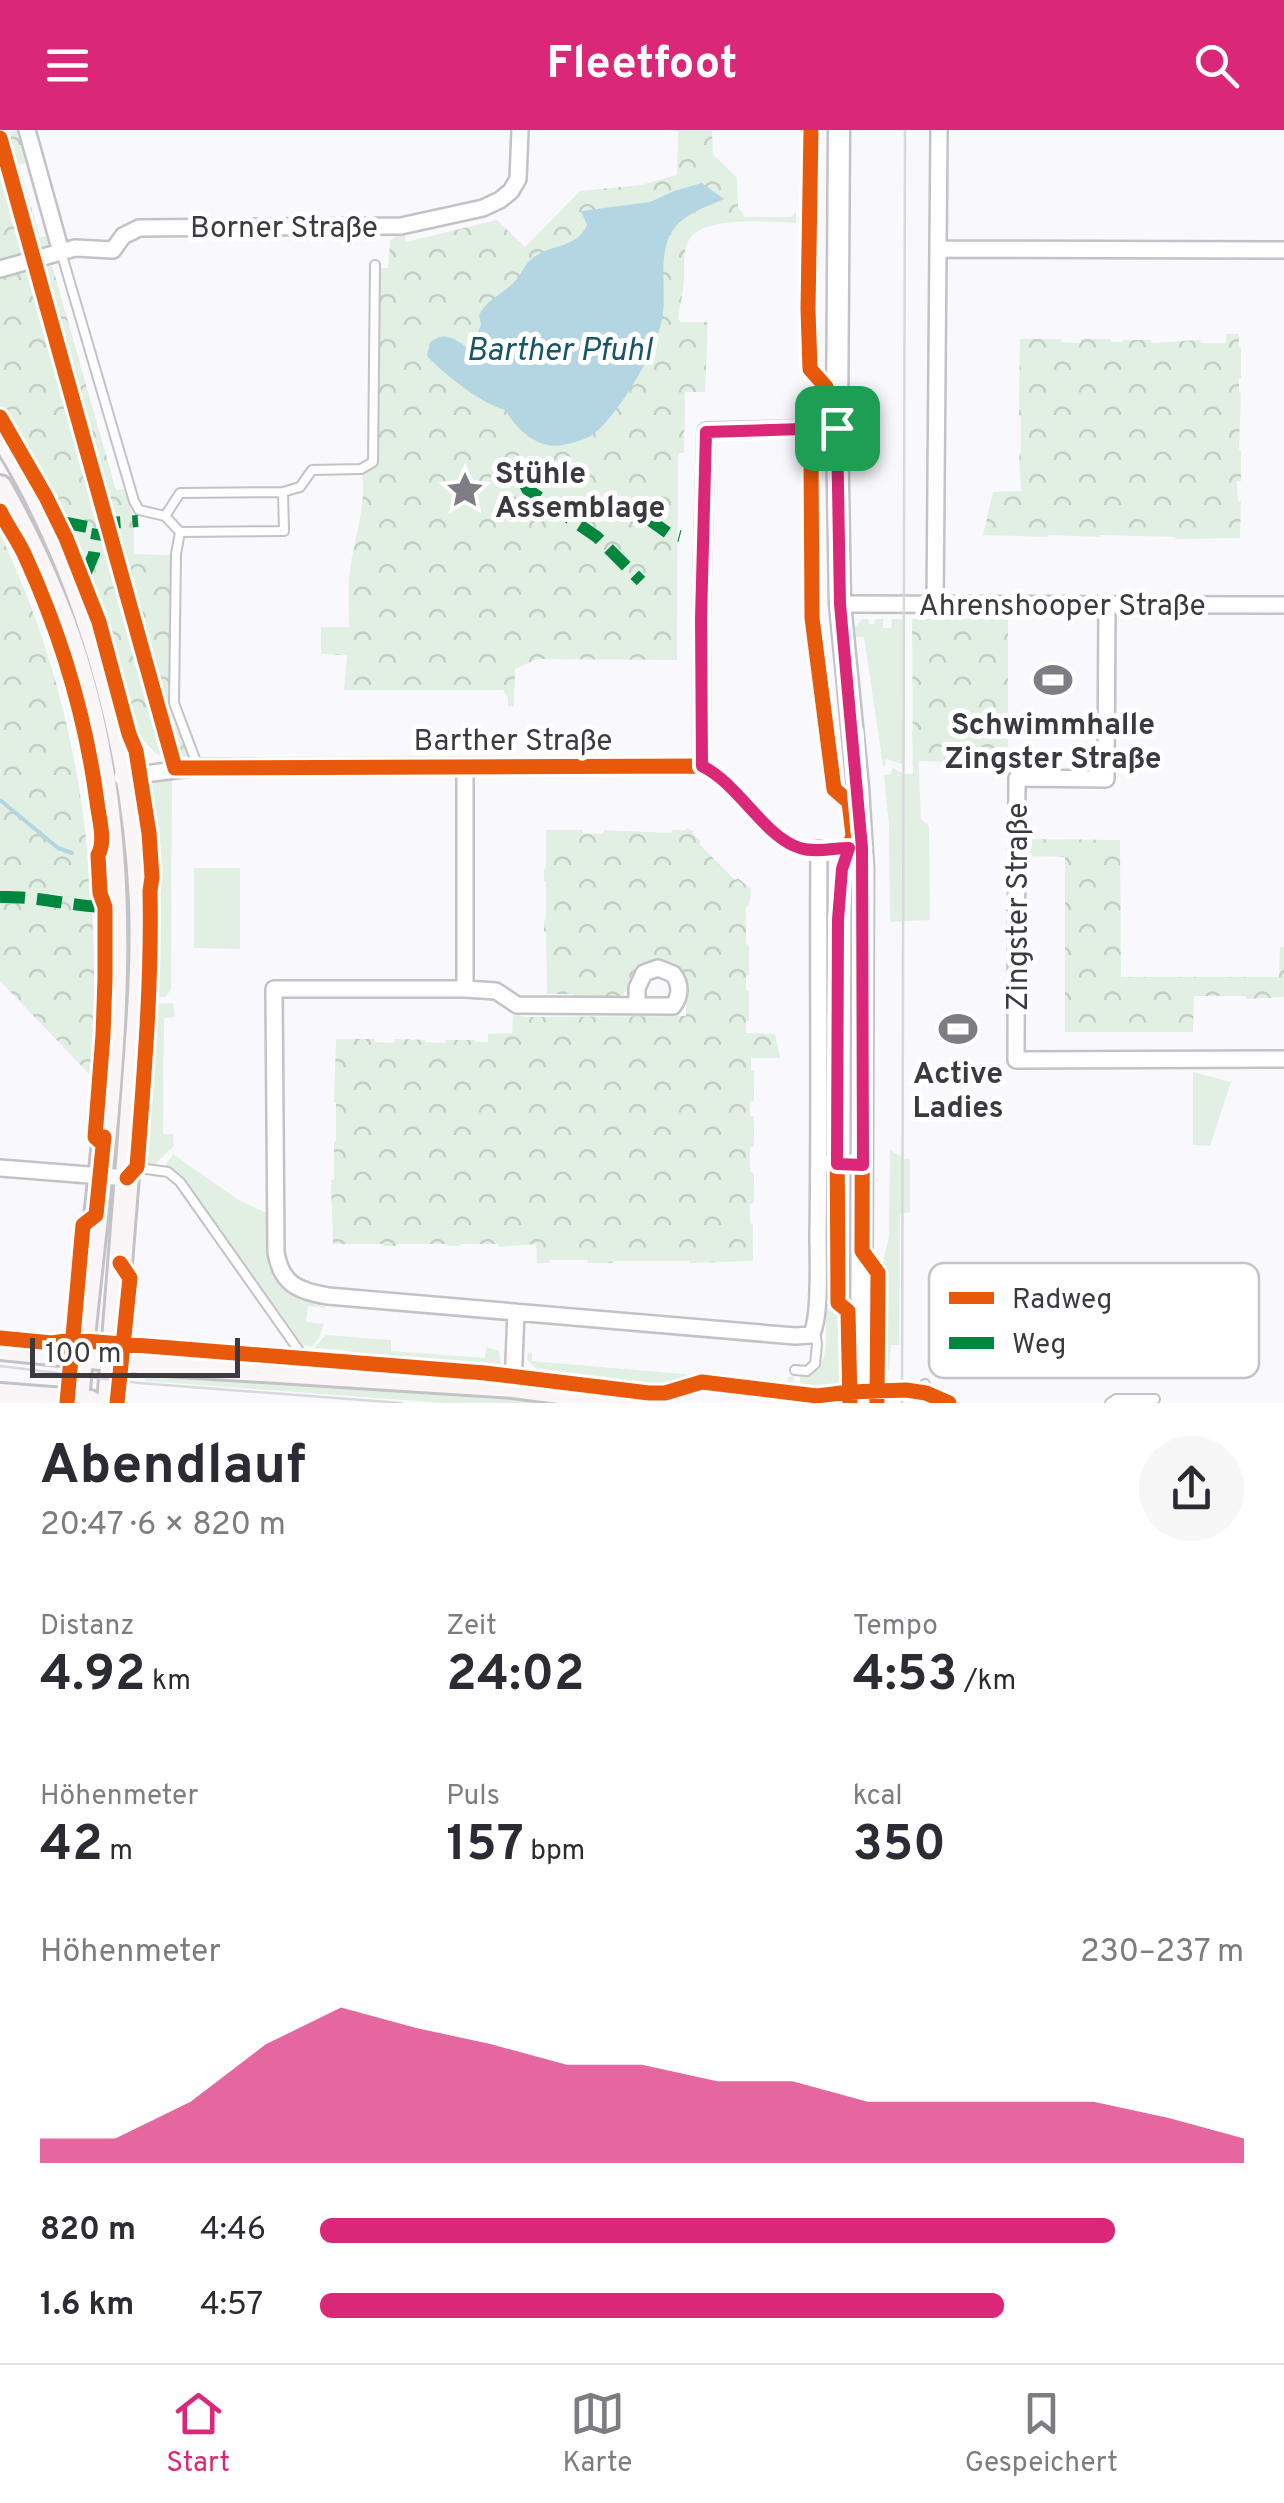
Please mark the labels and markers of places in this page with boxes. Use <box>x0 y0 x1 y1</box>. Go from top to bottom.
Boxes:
pin <box>795 386 880 471</box>
place label: Stühle Assemblage <box>495 457 665 528</box>
place icon: Stühle Assemblage <box>444 469 486 511</box>
sports icon: Schwimmhalle Zingster Straße <box>1032 659 1074 701</box>
place label: Schwimmhalle Zingster Straße <box>945 708 1161 779</box>
sports icon: Active Ladies <box>937 1008 979 1050</box>
place label: Active Ladies <box>913 1057 1003 1128</box>

